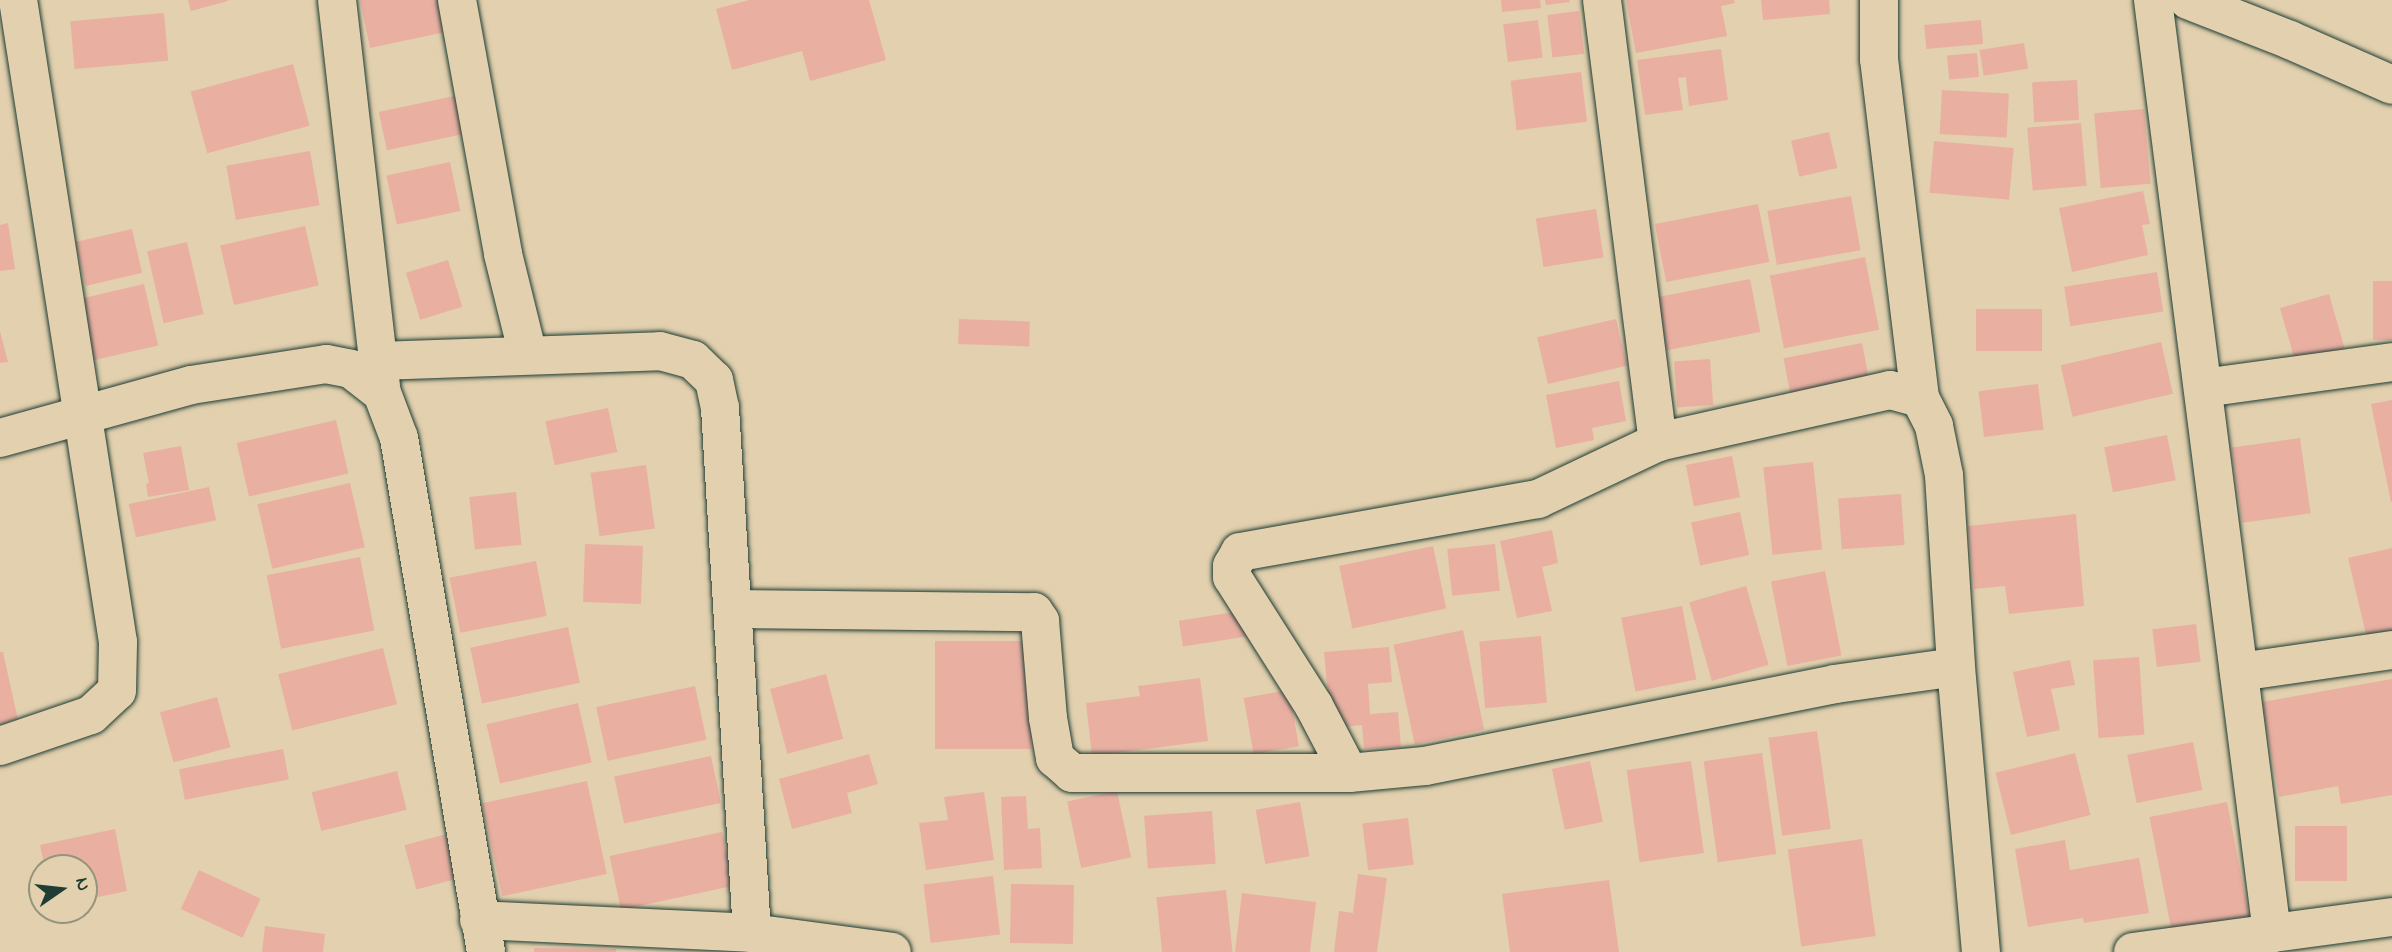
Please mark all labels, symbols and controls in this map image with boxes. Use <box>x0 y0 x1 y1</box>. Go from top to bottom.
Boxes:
north arrow <box>28 854 98 924</box>
text: N <box>67 875 97 894</box>

